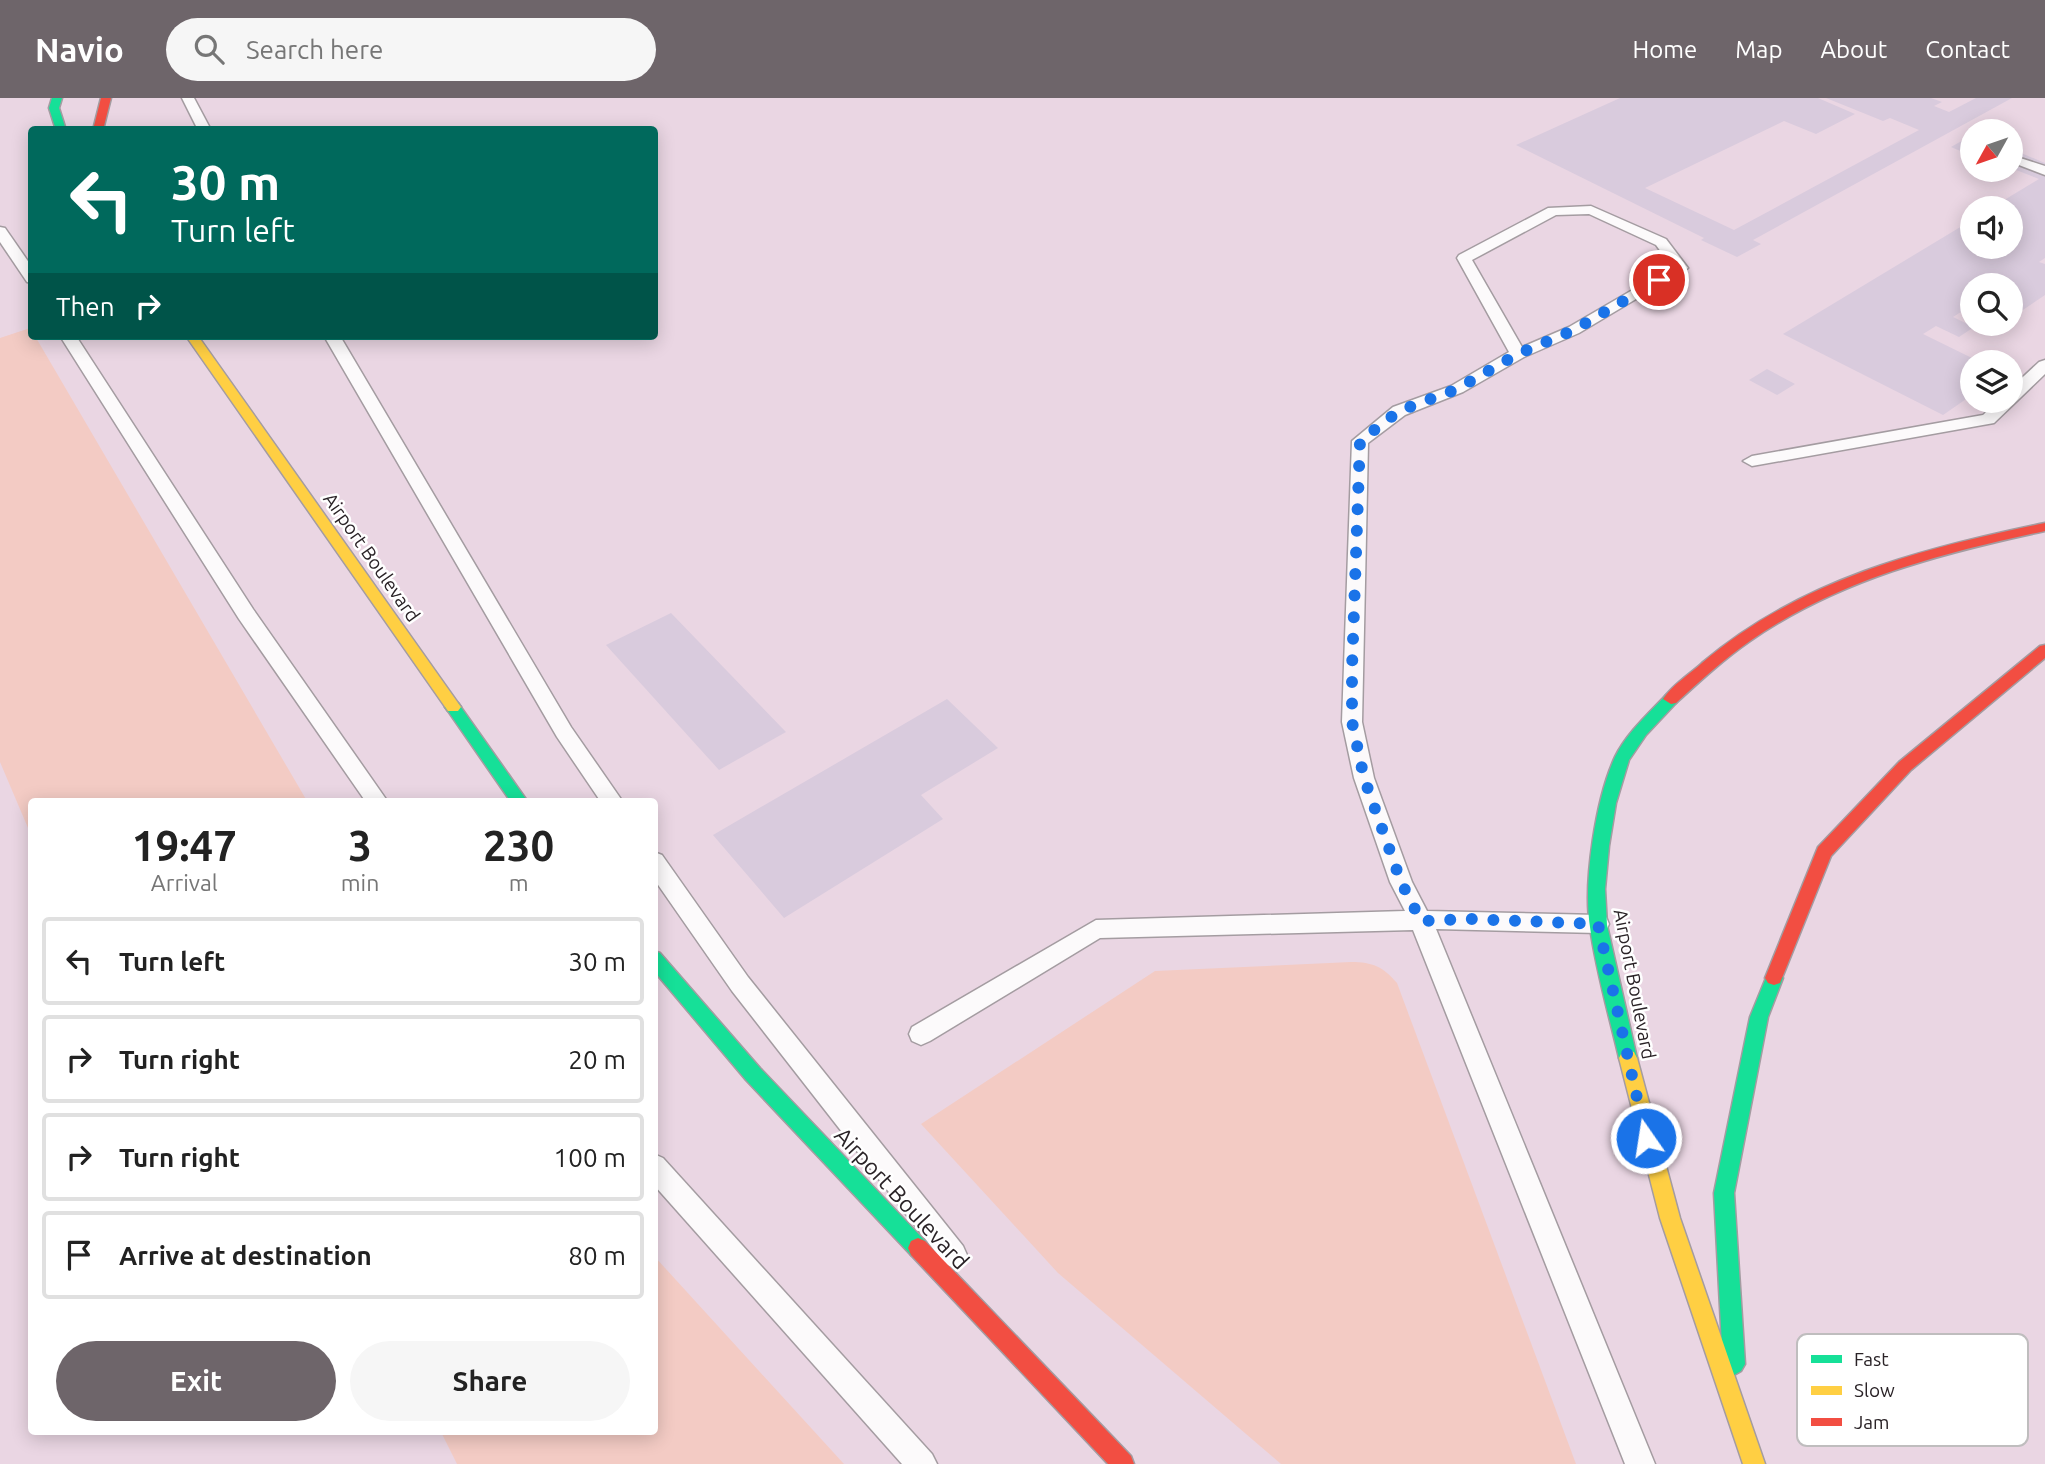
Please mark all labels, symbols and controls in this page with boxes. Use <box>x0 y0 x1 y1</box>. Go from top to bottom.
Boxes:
search box <box>166 18 656 81</box>
icon: search <box>190 30 228 68</box>
text: Navio <box>35 31 124 68</box>
text: Search here <box>246 35 383 64</box>
text: Home <box>1632 36 1697 63</box>
text: Map <box>1735 36 1782 63</box>
text: About <box>1820 36 1887 63</box>
text: Contact <box>1925 36 2010 63</box>
north arrow <box>1960 119 2023 182</box>
map controls <box>1960 119 2023 413</box>
icon: left <box>56 154 147 245</box>
text: 30 m <box>171 154 280 209</box>
button: sound <box>1960 196 2023 259</box>
text: Turn left <box>171 212 295 248</box>
pin <box>1629 250 1689 310</box>
icon: arrive <box>1640 261 1678 299</box>
button: search <box>1960 273 2023 336</box>
icon: right <box>129 287 167 325</box>
text: Then <box>56 292 115 321</box>
button: layers <box>1960 350 2023 413</box>
street label: Airport Boulevard <box>319 488 425 626</box>
text: 19:47 <box>132 822 237 869</box>
text: 3 <box>348 822 372 869</box>
text: 230 <box>483 822 554 869</box>
text: Arrival <box>151 870 218 895</box>
text: min <box>341 870 379 895</box>
text: m <box>509 870 529 895</box>
street label: Airport Boulevard <box>1610 907 1660 1061</box>
icon: left <box>60 942 98 980</box>
text: Turn left <box>119 947 225 976</box>
text: 30 m <box>568 947 626 976</box>
icon: right <box>60 1040 98 1078</box>
text: Turn right <box>119 1045 240 1074</box>
text: 20 m <box>568 1045 626 1074</box>
position arrow <box>1609 1101 1683 1175</box>
street label: Airport Boulevard <box>830 1122 974 1274</box>
icon: right <box>60 1138 98 1176</box>
text: Turn right <box>119 1143 240 1172</box>
text: 100 m <box>554 1143 626 1172</box>
icon: arrive <box>60 1236 98 1274</box>
text: Arrive at destination <box>119 1241 372 1270</box>
text: 80 m <box>568 1241 626 1270</box>
legend <box>1797 1334 2028 1446</box>
button: Exit <box>56 1341 336 1421</box>
button: Share <box>350 1341 630 1421</box>
text: Fast <box>1854 1348 1889 1370</box>
text: Slow <box>1854 1379 1895 1401</box>
text: Jam <box>1854 1411 1890 1433</box>

